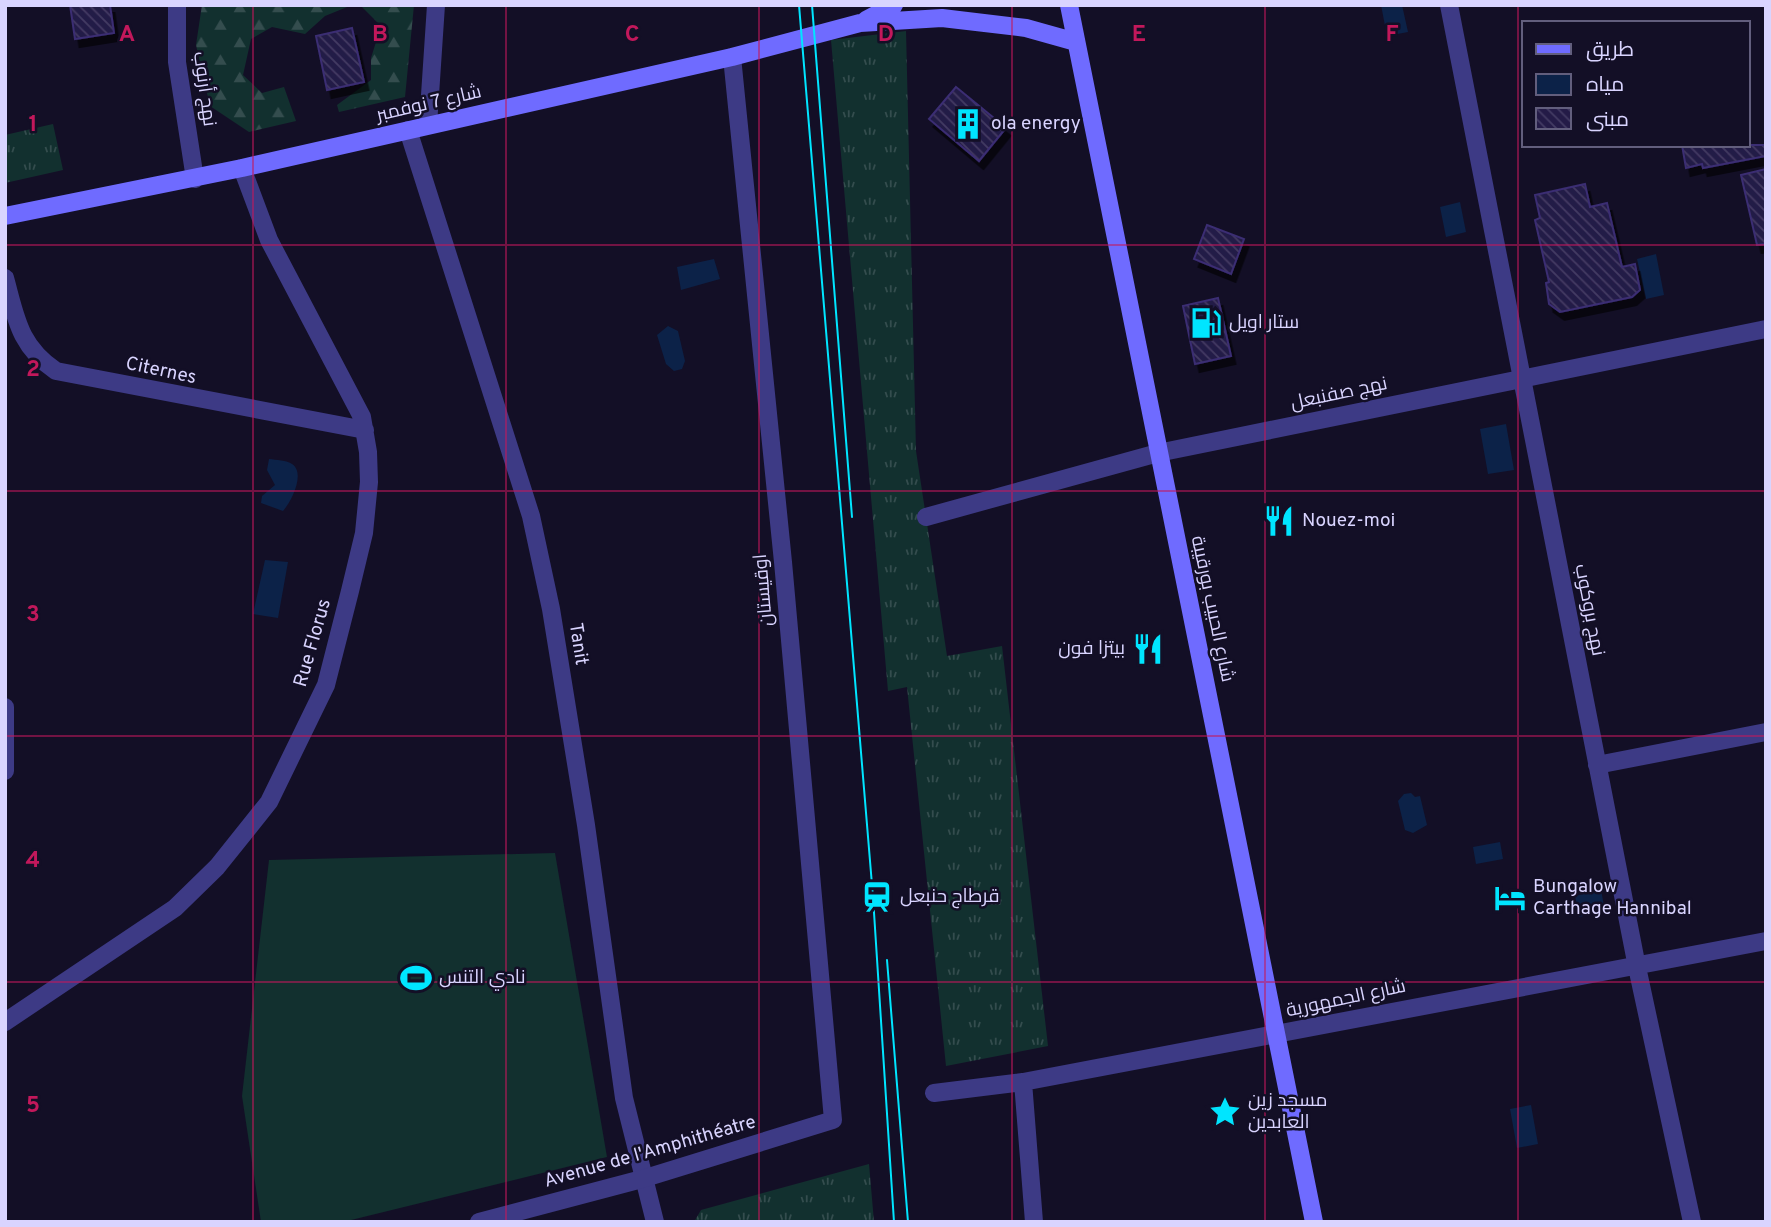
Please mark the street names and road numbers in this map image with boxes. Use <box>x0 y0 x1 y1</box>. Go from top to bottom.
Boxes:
street label: نهج أرنوب <box>187 50 222 128</box>
street label: شارع 7 نوفمبر <box>373 80 484 128</box>
street label: Citernes <box>123 352 199 390</box>
street label: نهج صفنبعل <box>1288 372 1390 416</box>
street label: شارع الحبيب بورقيبة <box>1185 534 1239 684</box>
street label: اوقيستان <box>749 553 779 627</box>
street label: نهج بروكوب <box>1568 562 1610 658</box>
street label: Rue Florus <box>289 596 337 690</box>
street label: Tanit <box>563 621 593 667</box>
street label: شارع الجمهورية <box>1284 975 1408 1023</box>
street label: Avenue de l'Amphithéatre <box>541 1110 759 1194</box>

